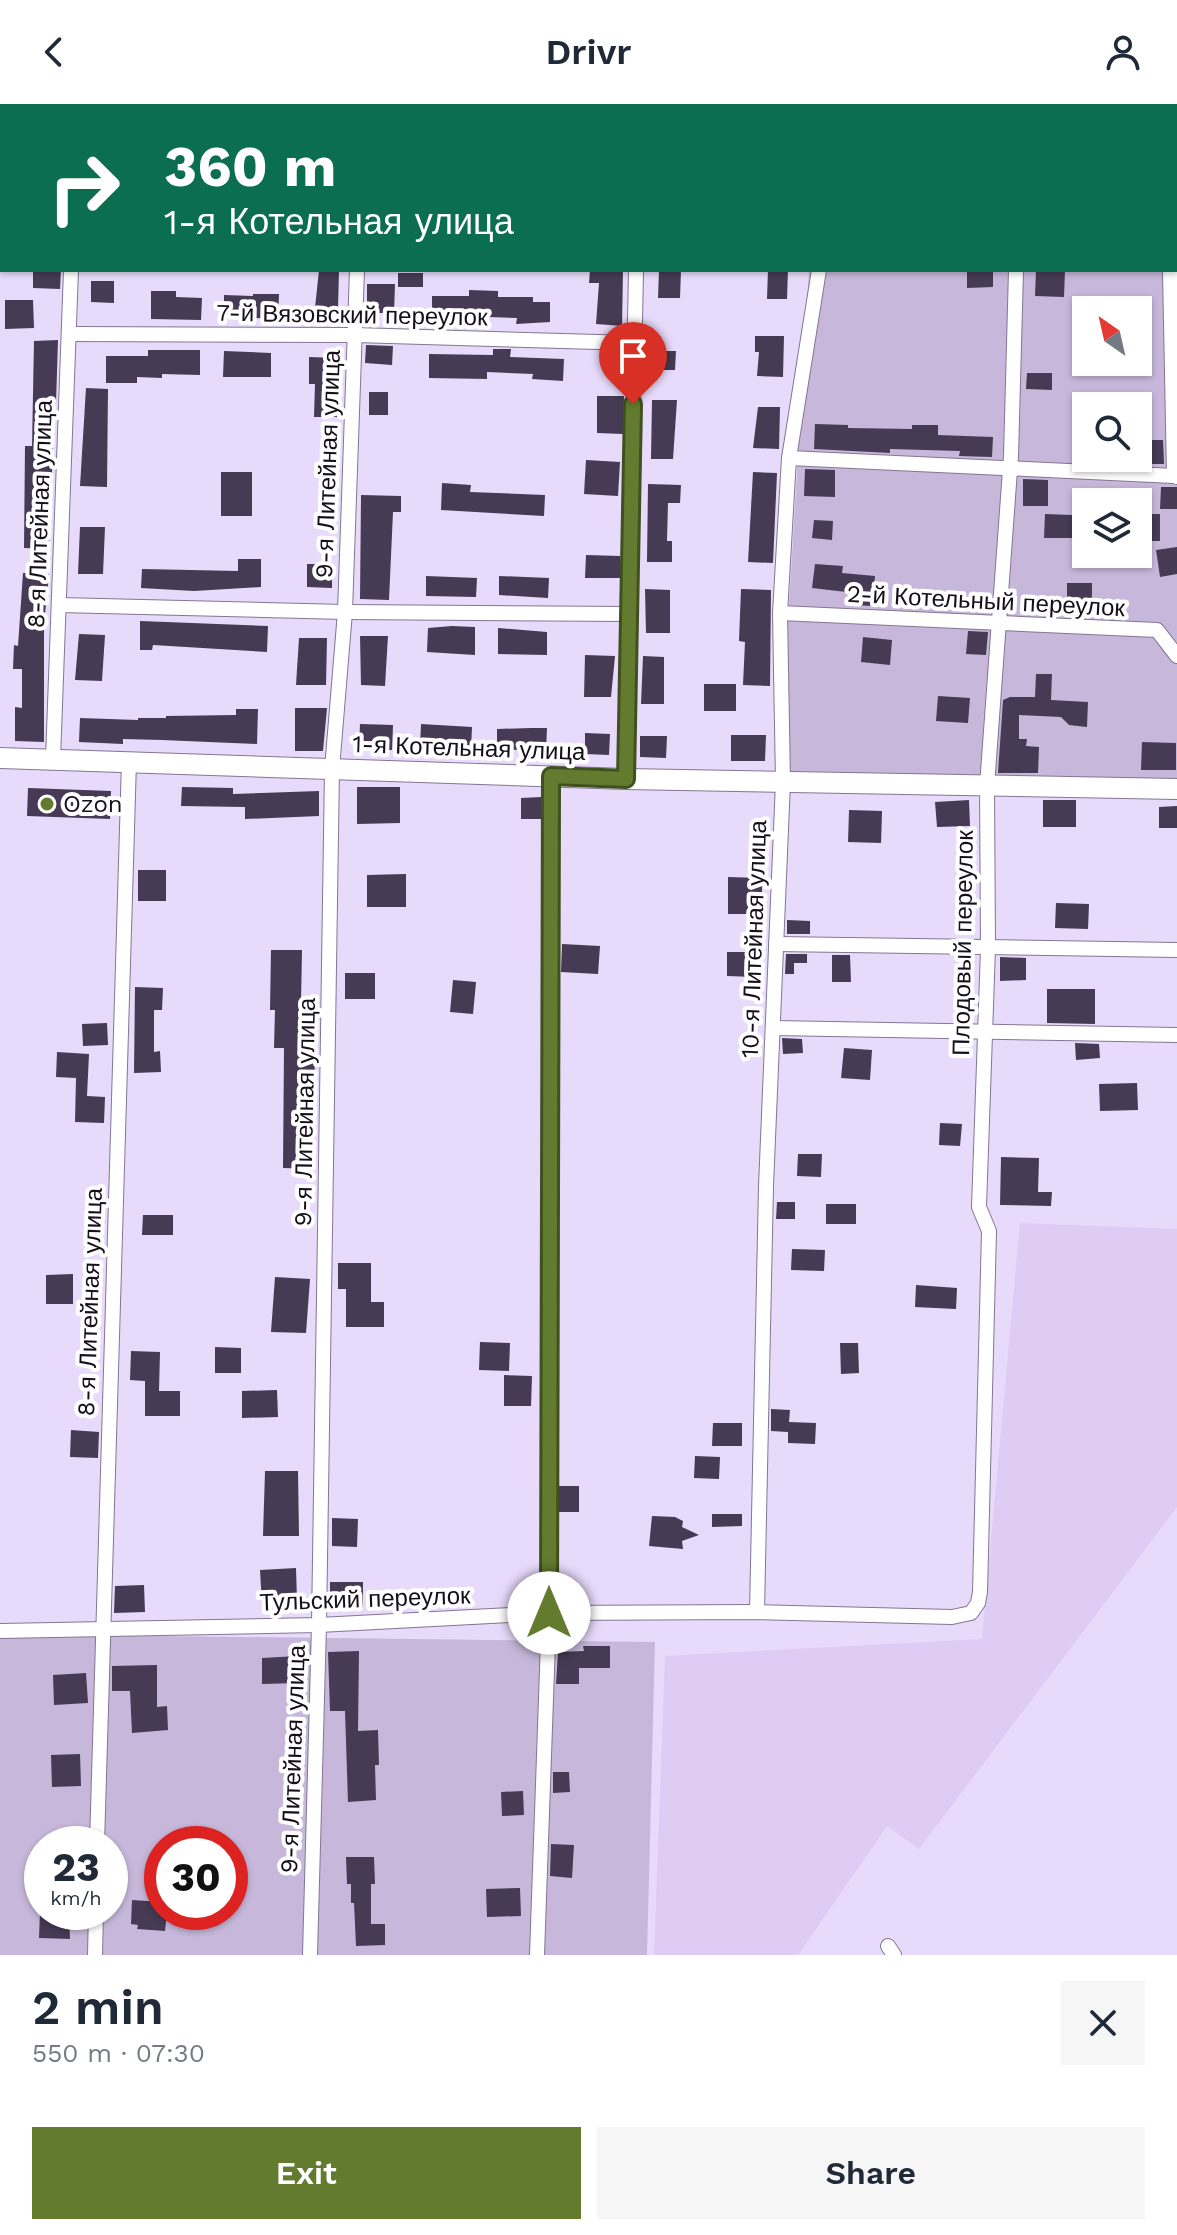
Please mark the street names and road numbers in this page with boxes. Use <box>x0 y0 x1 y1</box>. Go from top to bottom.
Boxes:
street label: 7-й Вязовский переулок <box>216 299 488 331</box>
street label: 9-я Литейная улица <box>310 349 346 579</box>
street label: 8-я Литейная улица <box>22 399 58 629</box>
street label: 2-й Котельный переулок <box>846 580 1126 622</box>
street label: 1-я Котельная улица <box>352 730 587 766</box>
street label: 10-я Литейная улица <box>736 819 772 1058</box>
street label: Плодовый переулок <box>947 829 979 1056</box>
street label: 9-я Литейная улица <box>289 997 321 1227</box>
street label: 8-я Литейная улица <box>72 1187 108 1417</box>
street label: Тульский переулок <box>259 1581 471 1617</box>
street label: 9-я Литейная улица <box>275 1644 311 1874</box>

